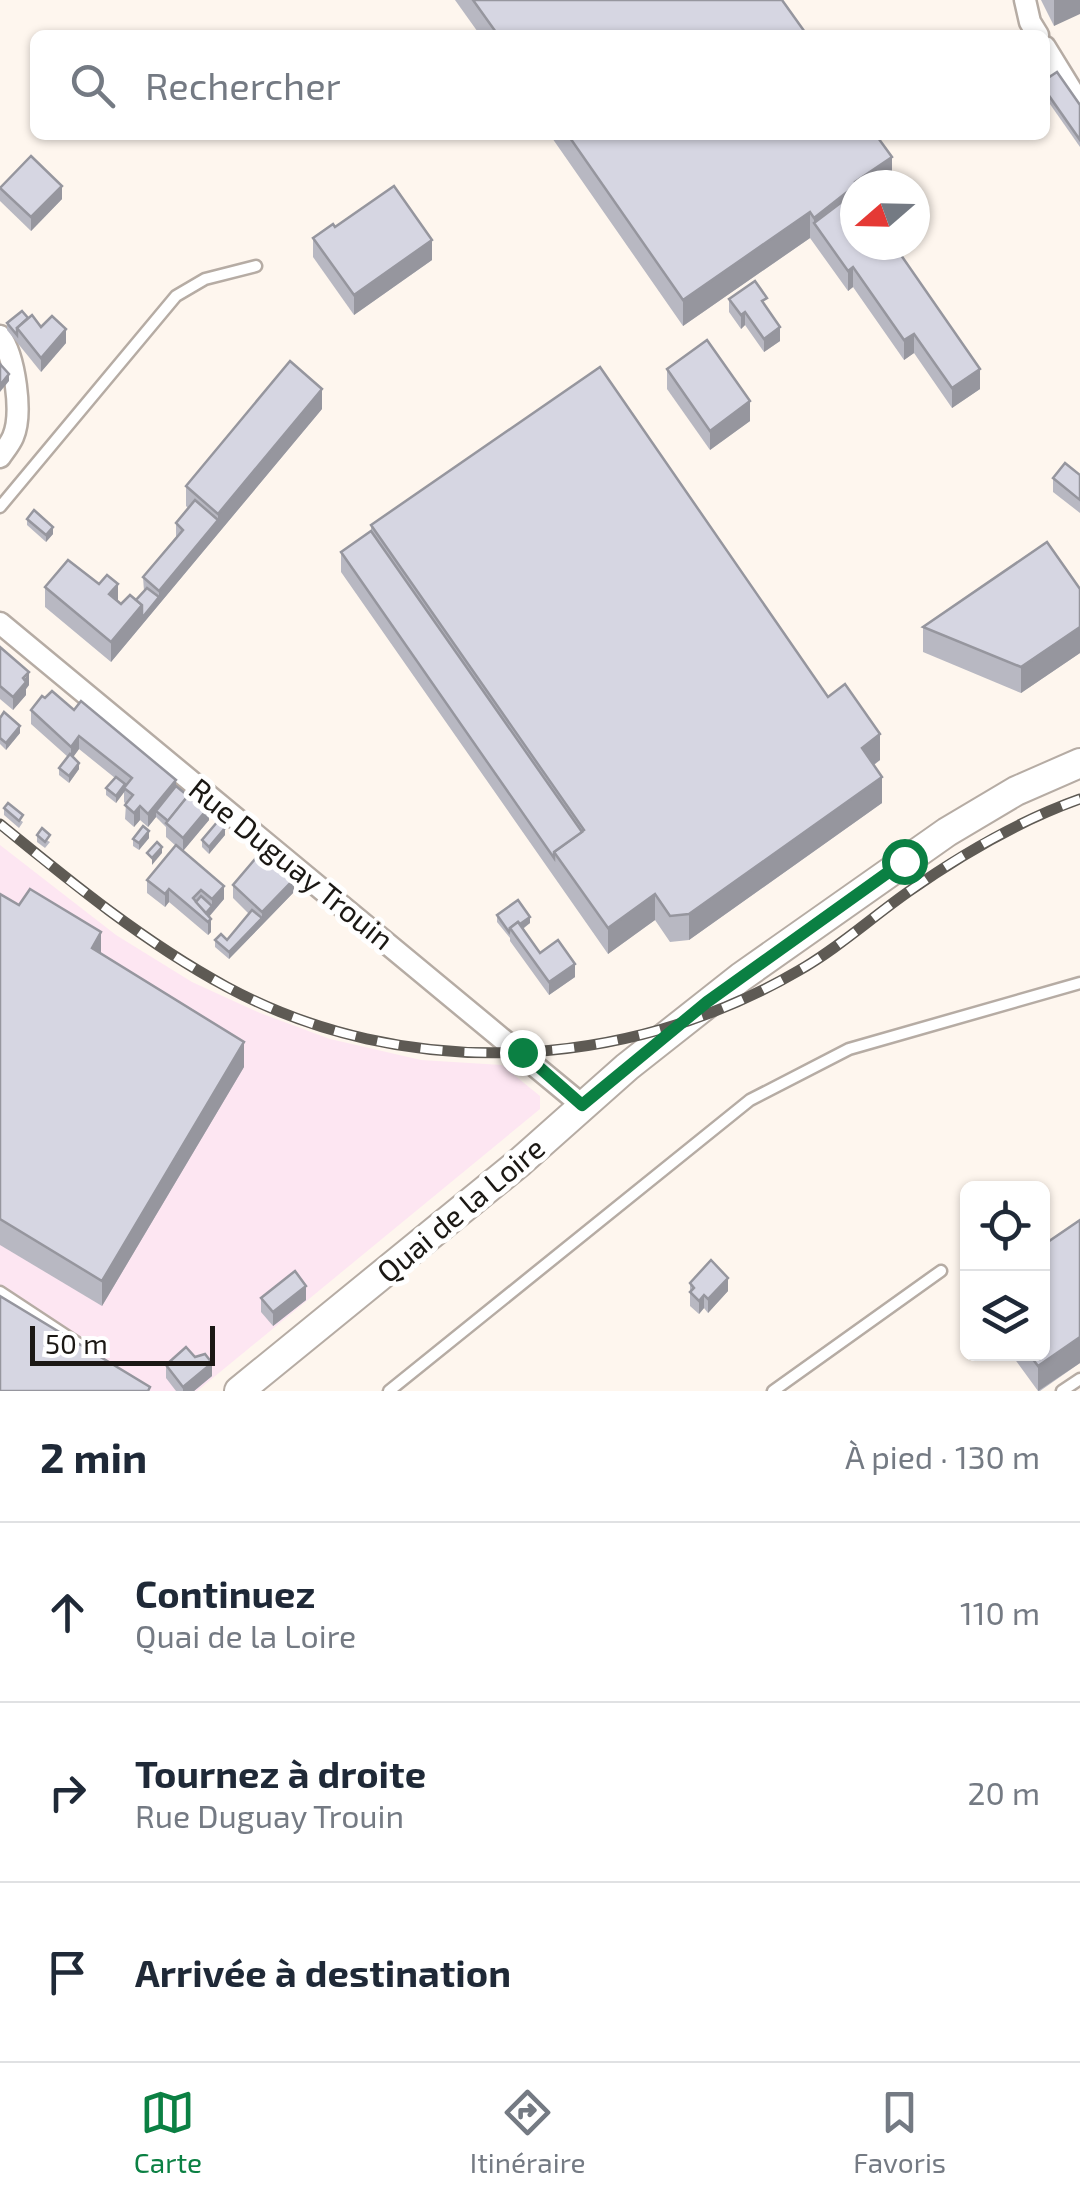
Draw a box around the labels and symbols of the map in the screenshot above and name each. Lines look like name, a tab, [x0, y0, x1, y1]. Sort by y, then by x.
north arrow	[840, 170, 930, 260]
street label: Rue Duguay Trouin	[183, 770, 401, 956]
route start	[882, 839, 928, 885]
route end	[500, 1030, 546, 1076]
street label: Quai de la Loire	[369, 1129, 551, 1289]
scale bar	[30, 1321, 215, 1366]

